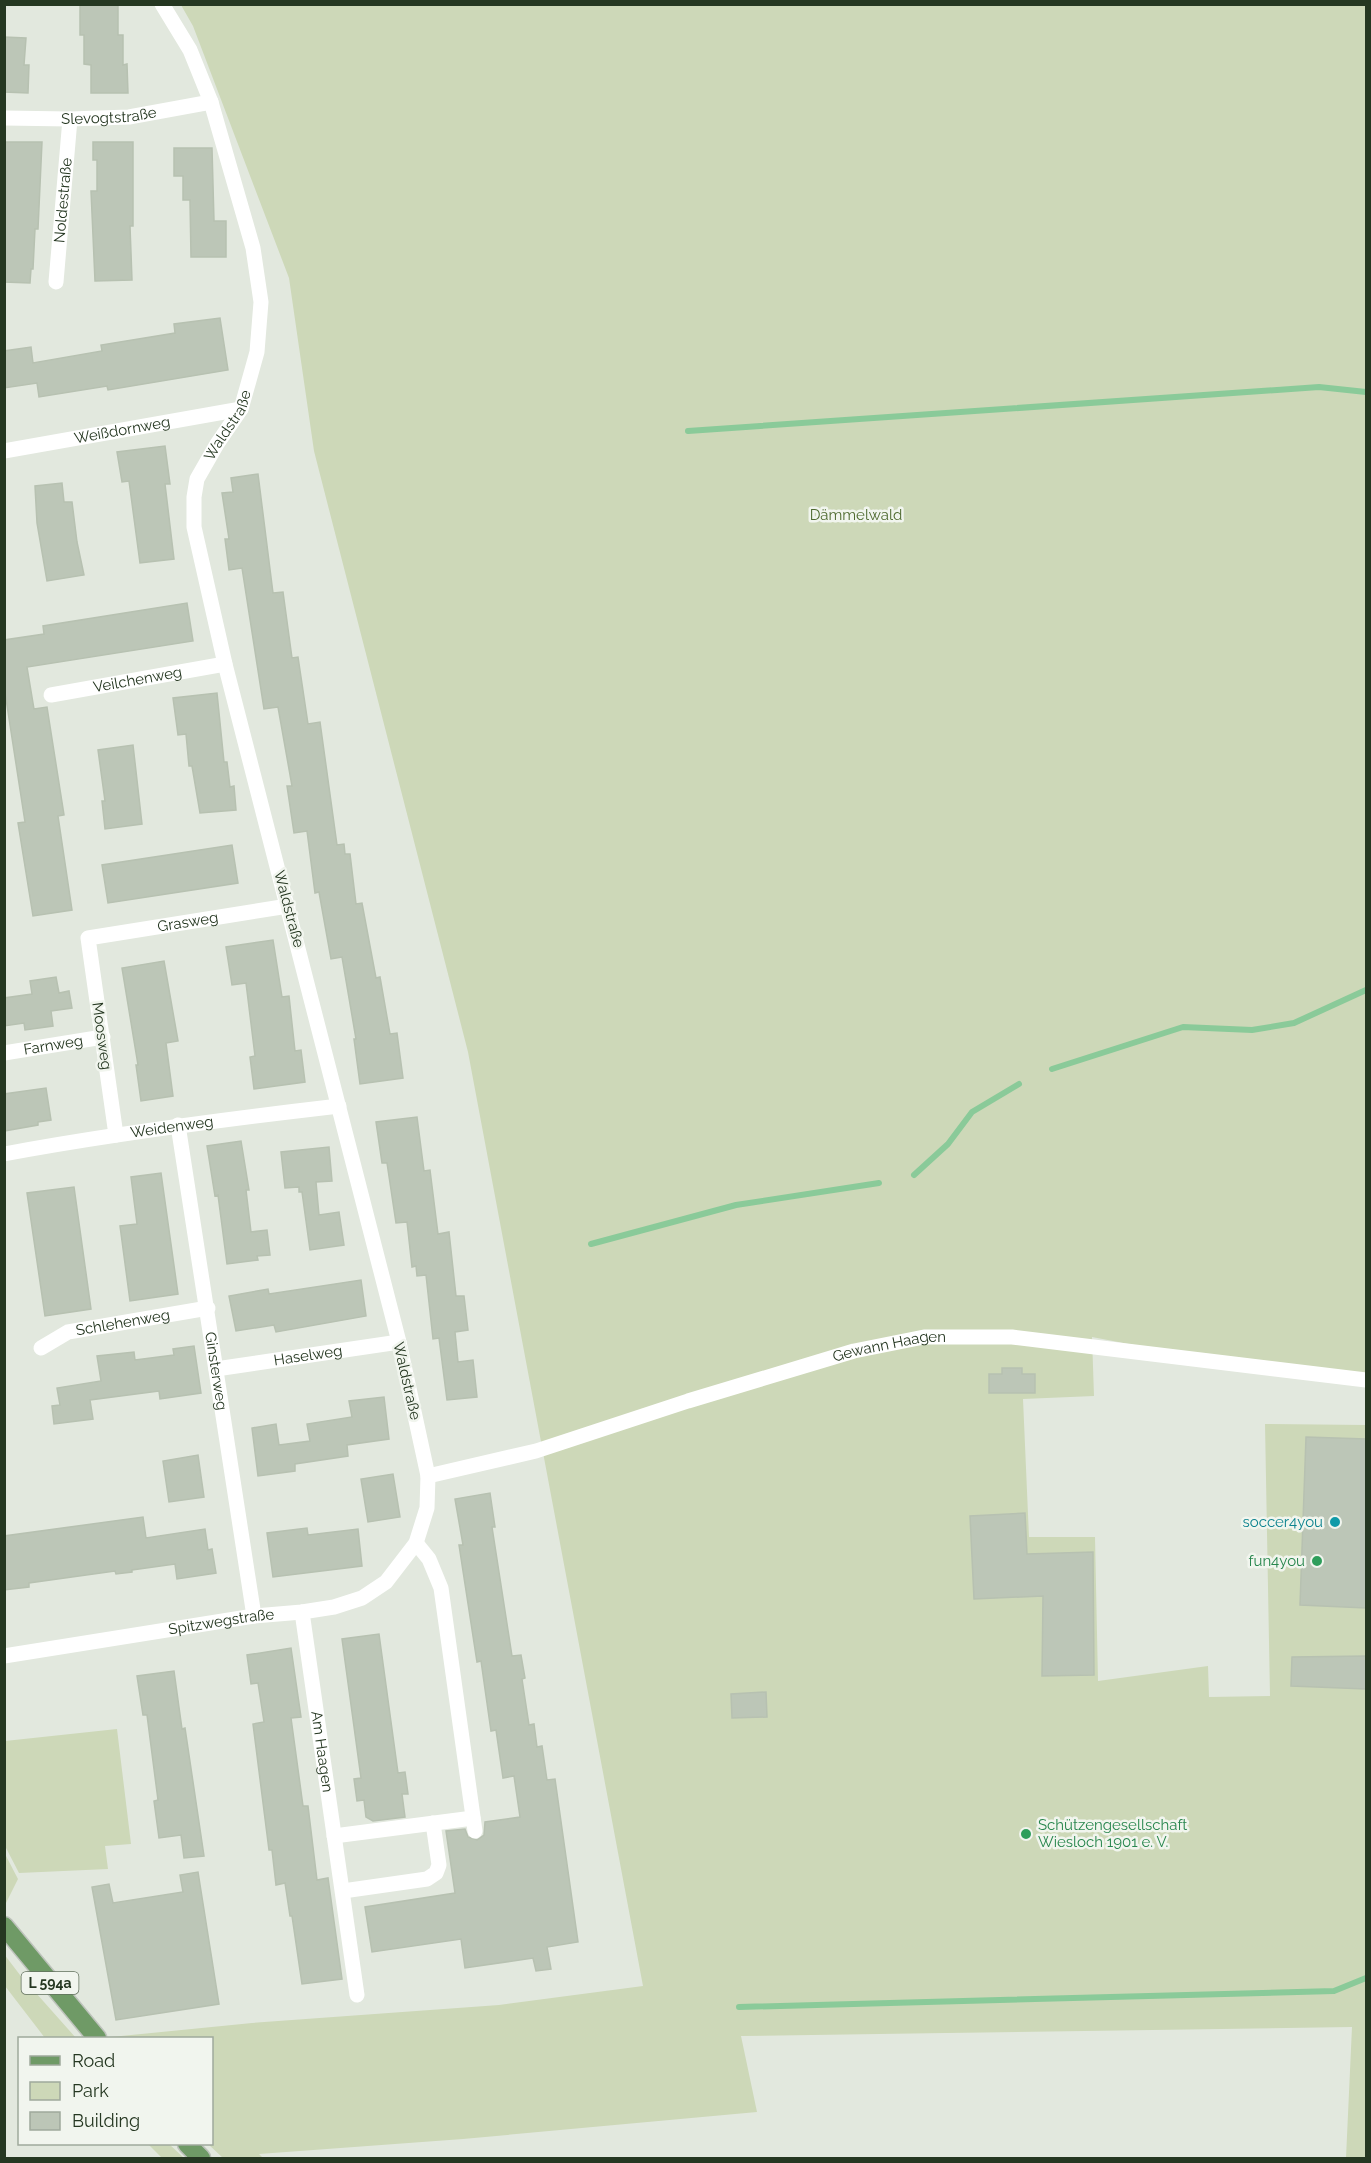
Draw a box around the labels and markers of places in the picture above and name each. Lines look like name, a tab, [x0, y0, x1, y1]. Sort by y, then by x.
place label: soccer4you	[1243, 1513, 1323, 1531]
marker: soccer4you	[1328, 1515, 1342, 1529]
place label: fun4you	[1249, 1552, 1305, 1570]
marker: fun4you	[1310, 1554, 1324, 1568]
place label: Schützengesellschaft Wiesloch 1901 e. V.	[1038, 1816, 1187, 1851]
marker: Schützengesellschaft Wiesloch 1901 e. V.	[1019, 1827, 1033, 1841]

